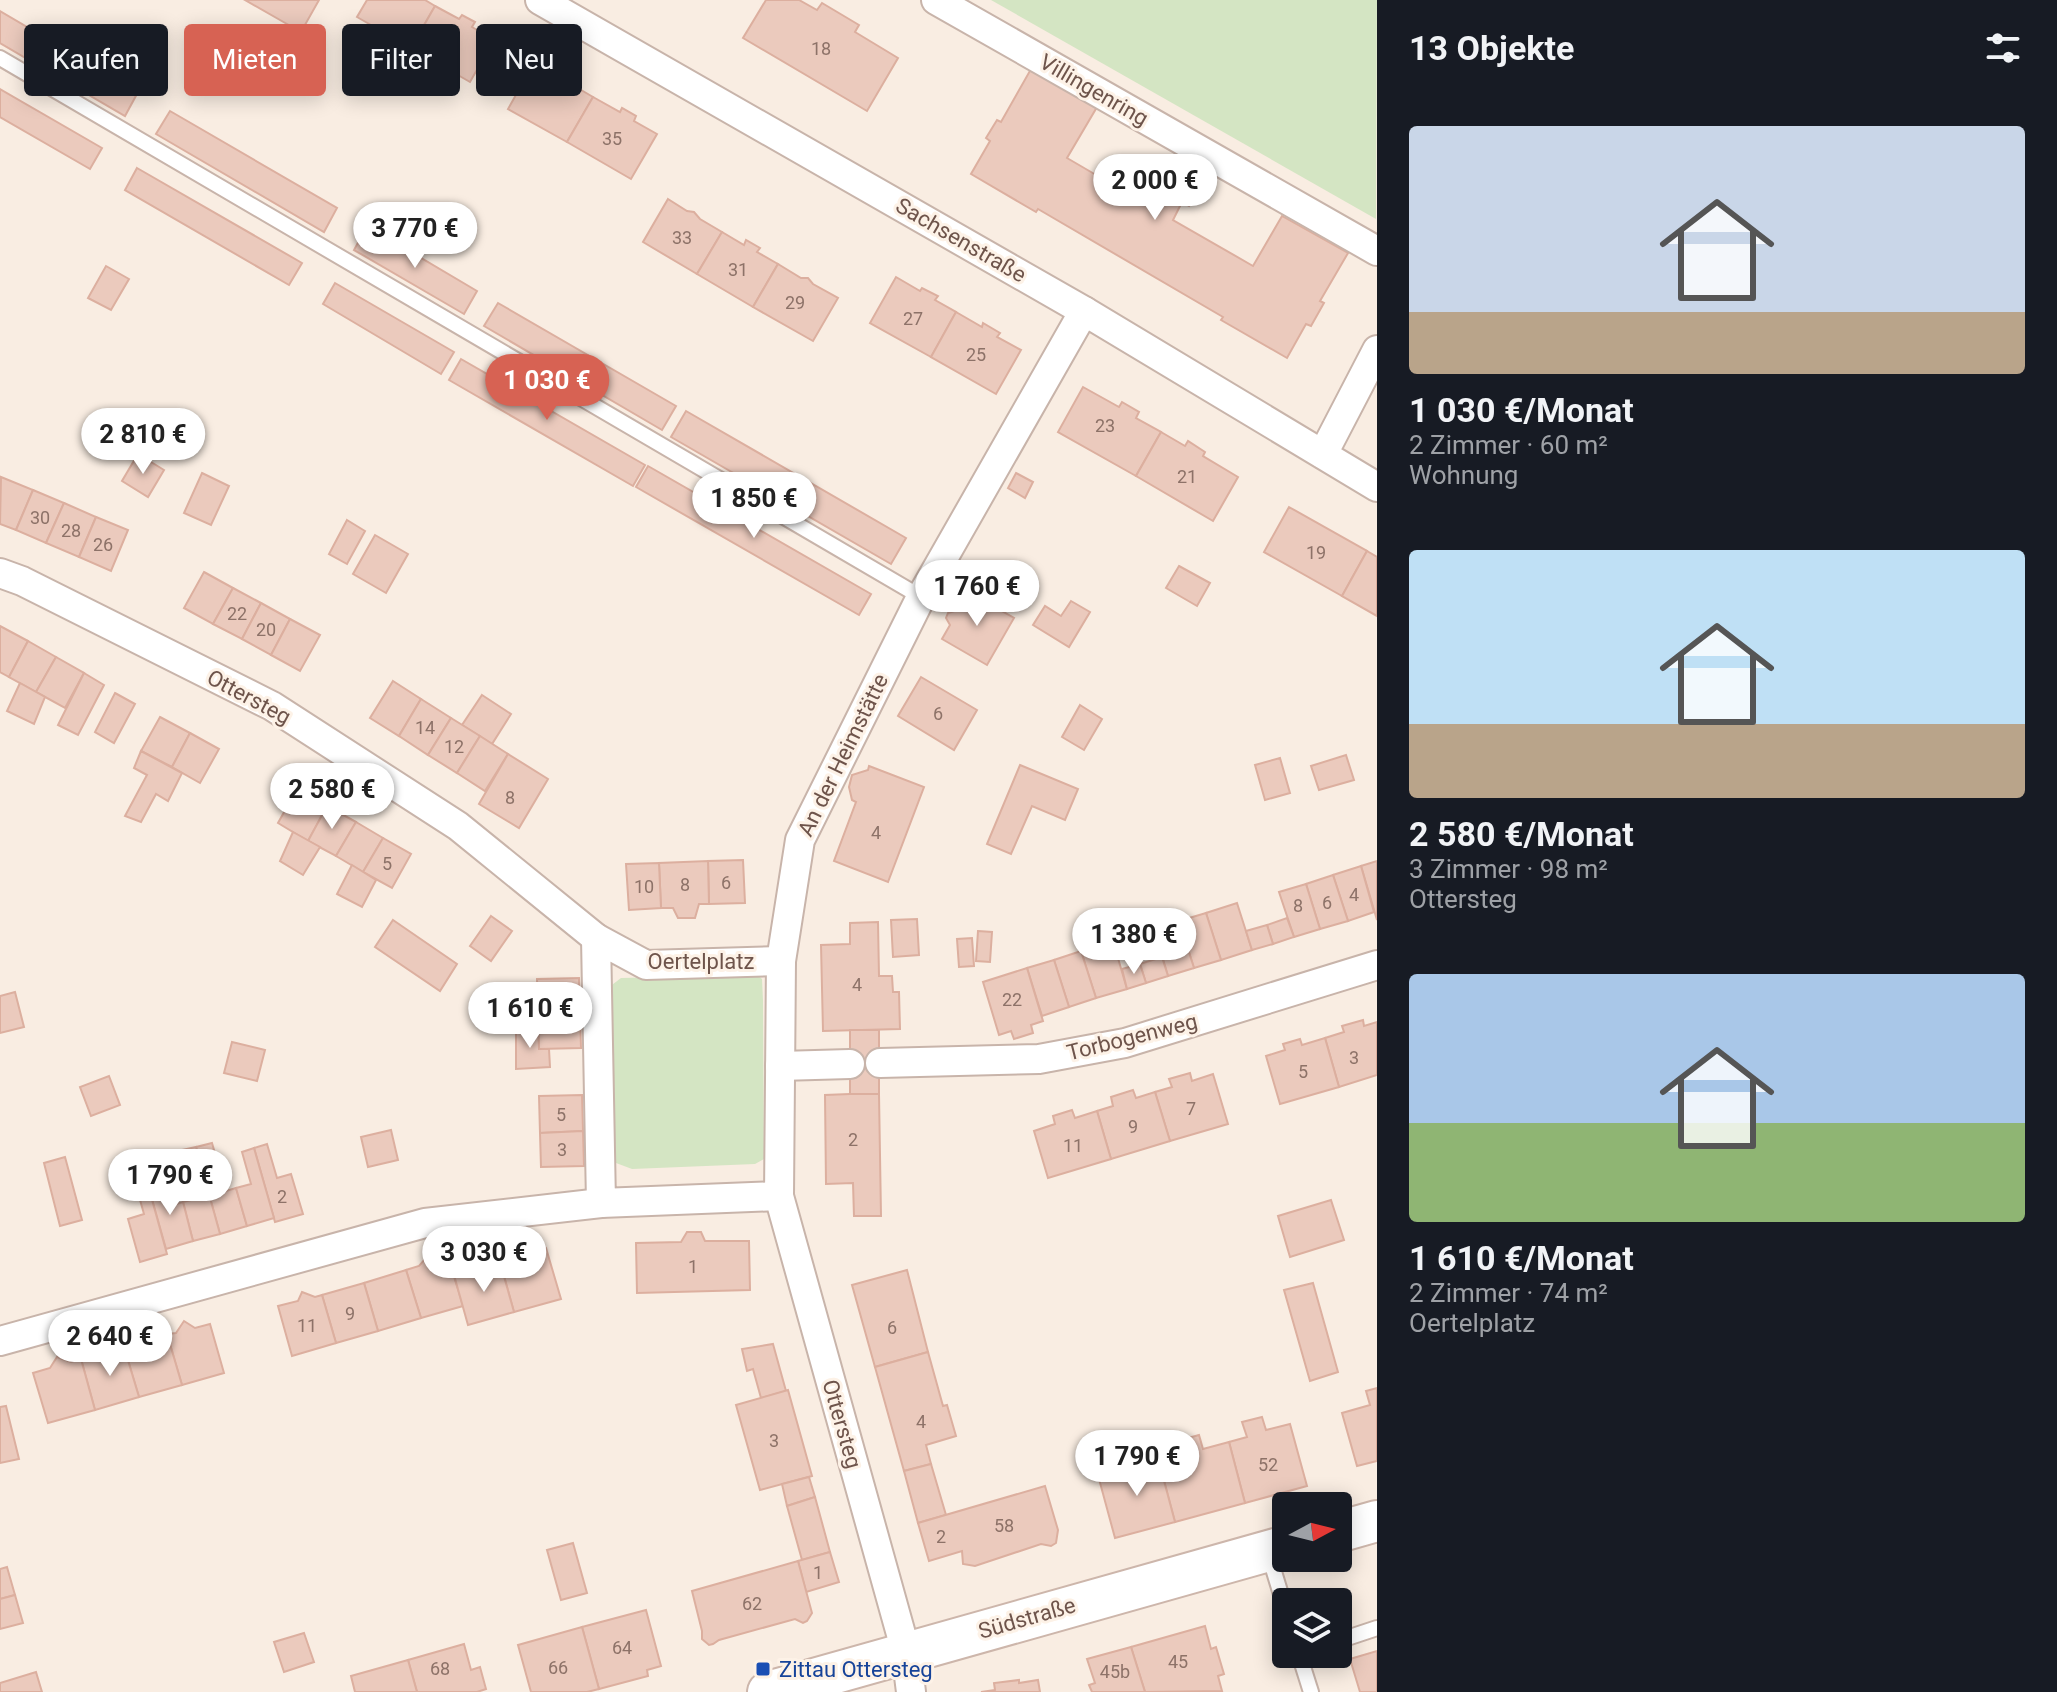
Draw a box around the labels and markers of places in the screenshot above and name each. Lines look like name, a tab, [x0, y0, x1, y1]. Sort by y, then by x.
pin: 2 000 €	[1081, 154, 1229, 222]
pin: 3 770 €	[341, 202, 489, 270]
pin: 1 030 €	[473, 354, 621, 422]
pin: 2 810 €	[69, 408, 217, 476]
pin: 1 850 €	[680, 472, 828, 540]
pin: 1 760 €	[903, 560, 1051, 628]
pin: 2 580 €	[258, 763, 406, 831]
pin: 1 380 €	[1060, 908, 1208, 976]
pin: 1 610 €	[456, 982, 604, 1050]
pin: 1 790 €	[96, 1149, 244, 1217]
pin: 3 030 €	[410, 1226, 558, 1294]
pin: 2 640 €	[36, 1310, 184, 1378]
pin: 1 790 €	[1063, 1430, 1211, 1498]
place label: Zittau Ottersteg	[779, 1657, 933, 1682]
marker: Zittau Ottersteg	[754, 1660, 772, 1678]

